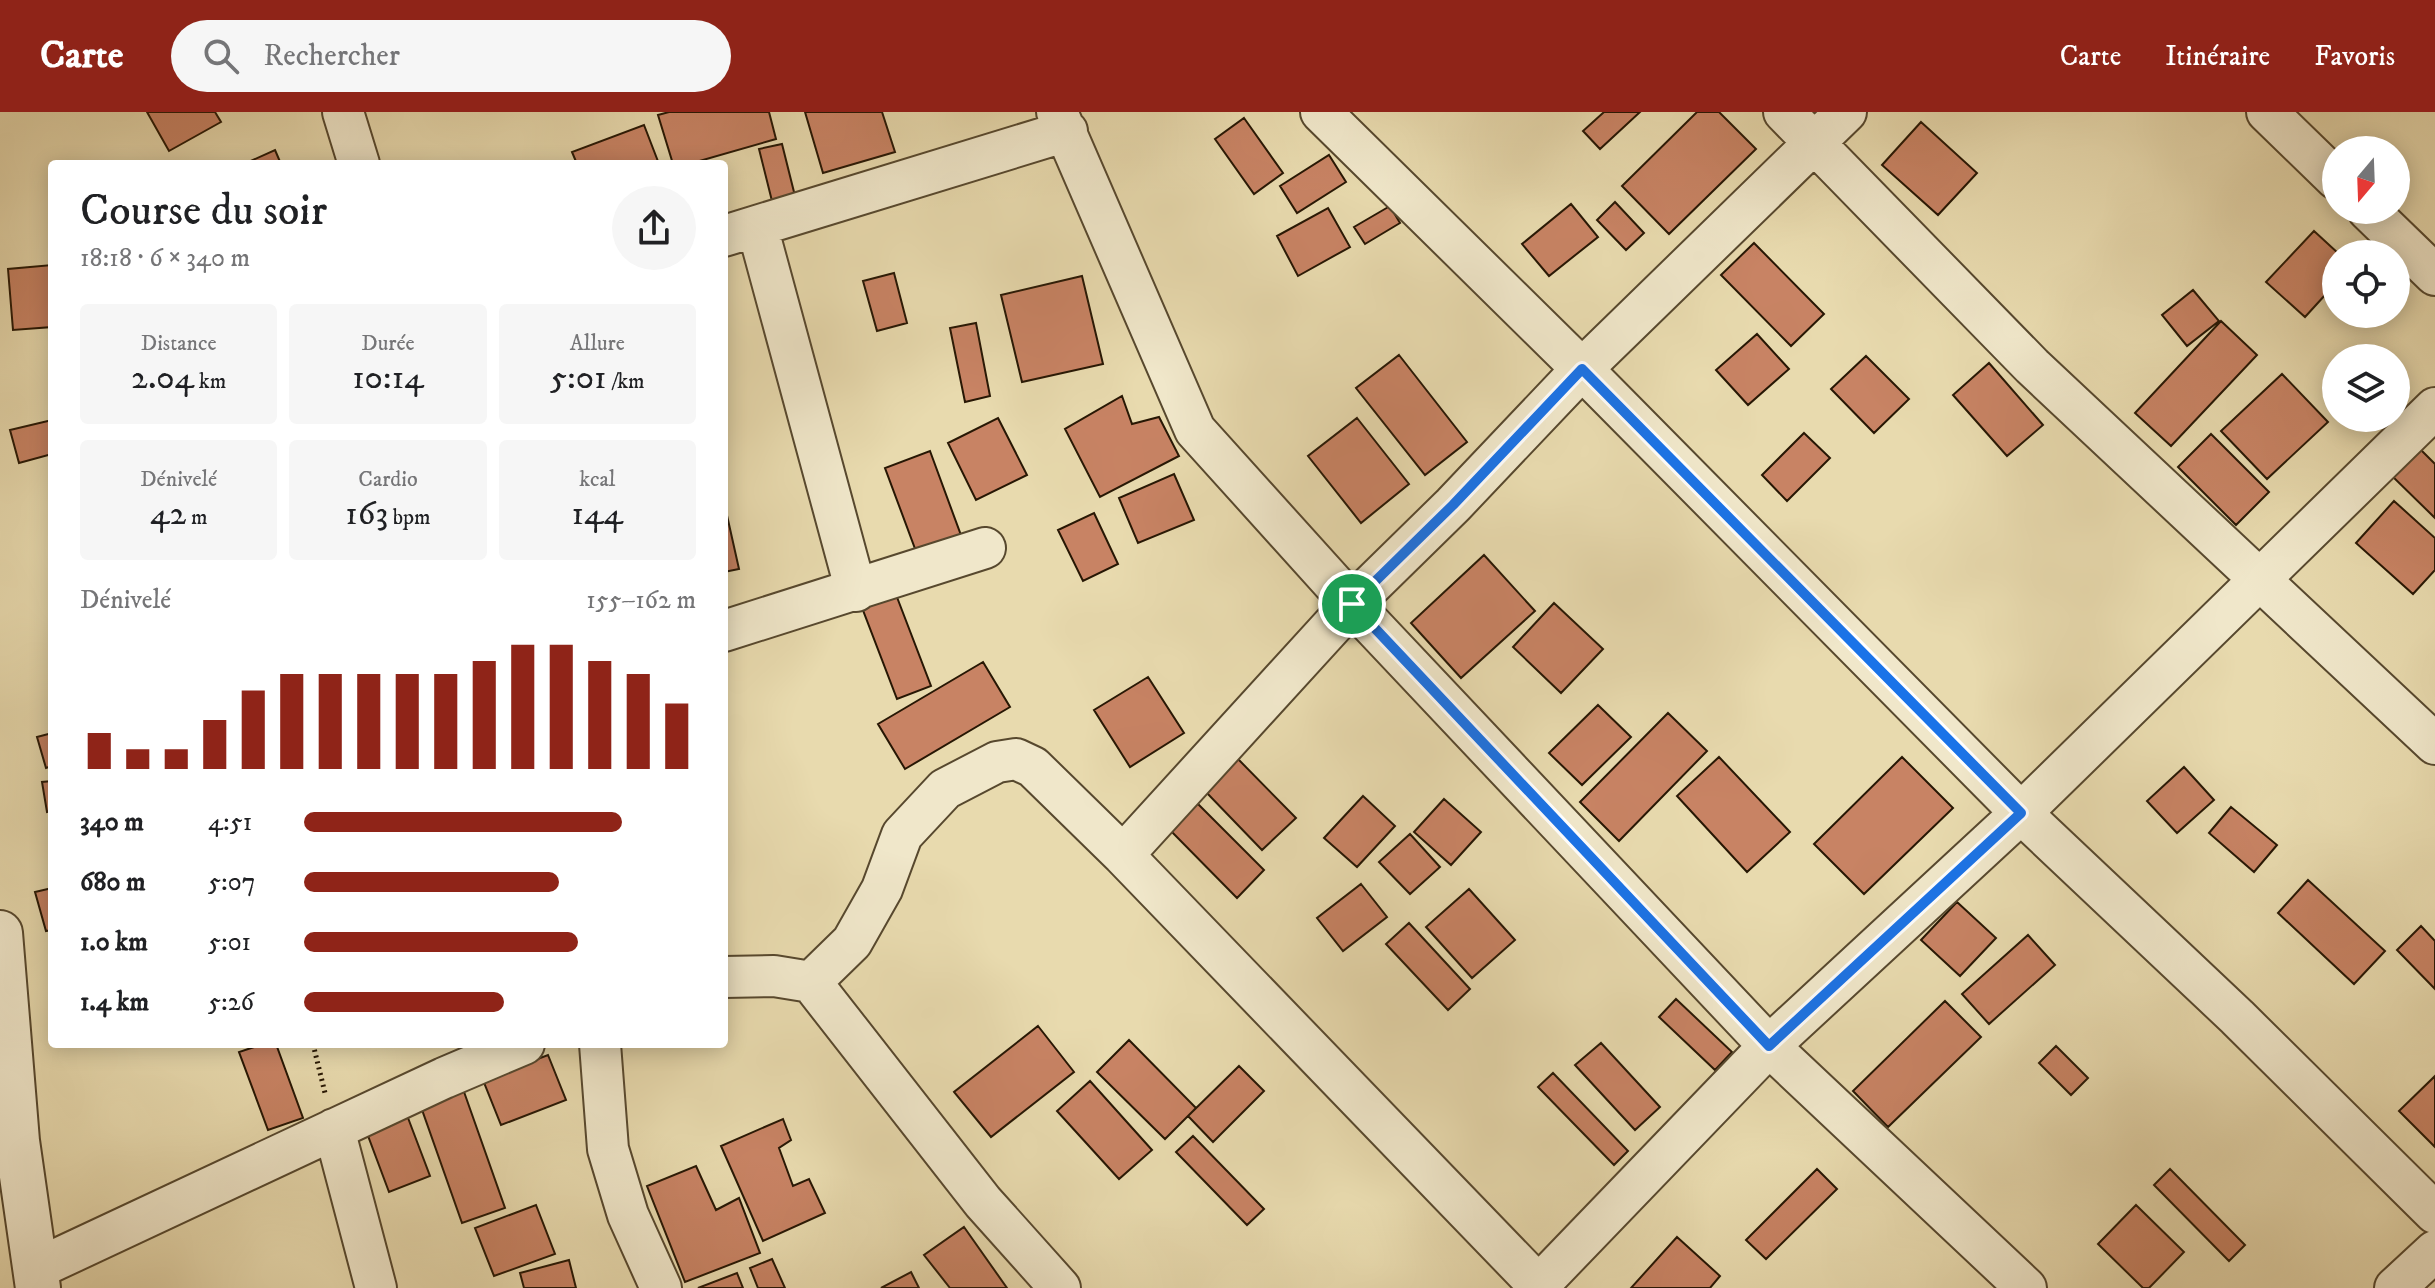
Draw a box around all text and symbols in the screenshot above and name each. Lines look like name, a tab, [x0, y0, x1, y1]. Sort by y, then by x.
search box	[171, 20, 731, 92]
text: Carte	[40, 32, 123, 80]
icon: search	[199, 34, 243, 78]
text: Rechercher	[263, 38, 400, 75]
text: Carte	[2060, 39, 2121, 74]
text: Itinéraire	[2165, 39, 2270, 74]
text: Favoris	[2314, 39, 2395, 74]
north arrow	[2322, 136, 2410, 224]
map controls	[2322, 136, 2410, 432]
text: Course du soir	[80, 184, 327, 239]
button: share	[612, 186, 696, 270]
button: locate	[2322, 240, 2410, 328]
text: 18:18 · 6 × 340 m	[80, 242, 250, 275]
text: Distance	[141, 330, 217, 357]
text: Durée	[361, 330, 415, 357]
text: Allure	[570, 330, 625, 357]
button: layers	[2322, 344, 2410, 432]
text: 2.04	[131, 357, 194, 399]
text: 10:14	[352, 357, 424, 399]
text: 5:01	[550, 357, 606, 399]
text: km	[194, 368, 226, 395]
text: /km	[606, 368, 645, 395]
text: Dénivelé	[140, 466, 217, 493]
text: Cardio	[358, 466, 418, 493]
text: kcal	[579, 466, 615, 493]
text: 42	[150, 493, 186, 535]
text: 163	[345, 493, 388, 535]
text: 144	[572, 493, 623, 535]
text: m	[186, 504, 207, 531]
text: bpm	[388, 504, 431, 531]
pin	[1318, 570, 1386, 638]
icon: arrive	[1330, 582, 1374, 626]
text: Dénivelé	[80, 584, 171, 617]
text: 155–162 m	[586, 584, 696, 617]
text: 340 m	[80, 806, 144, 839]
text: 4:51	[208, 806, 252, 839]
text: 680 m	[80, 866, 146, 899]
text: 5:07	[208, 866, 255, 899]
text: 1.0 km	[80, 926, 148, 959]
text: 5:01	[208, 926, 251, 959]
text: 1.4 km	[80, 986, 149, 1019]
text: 5:26	[208, 986, 254, 1019]

